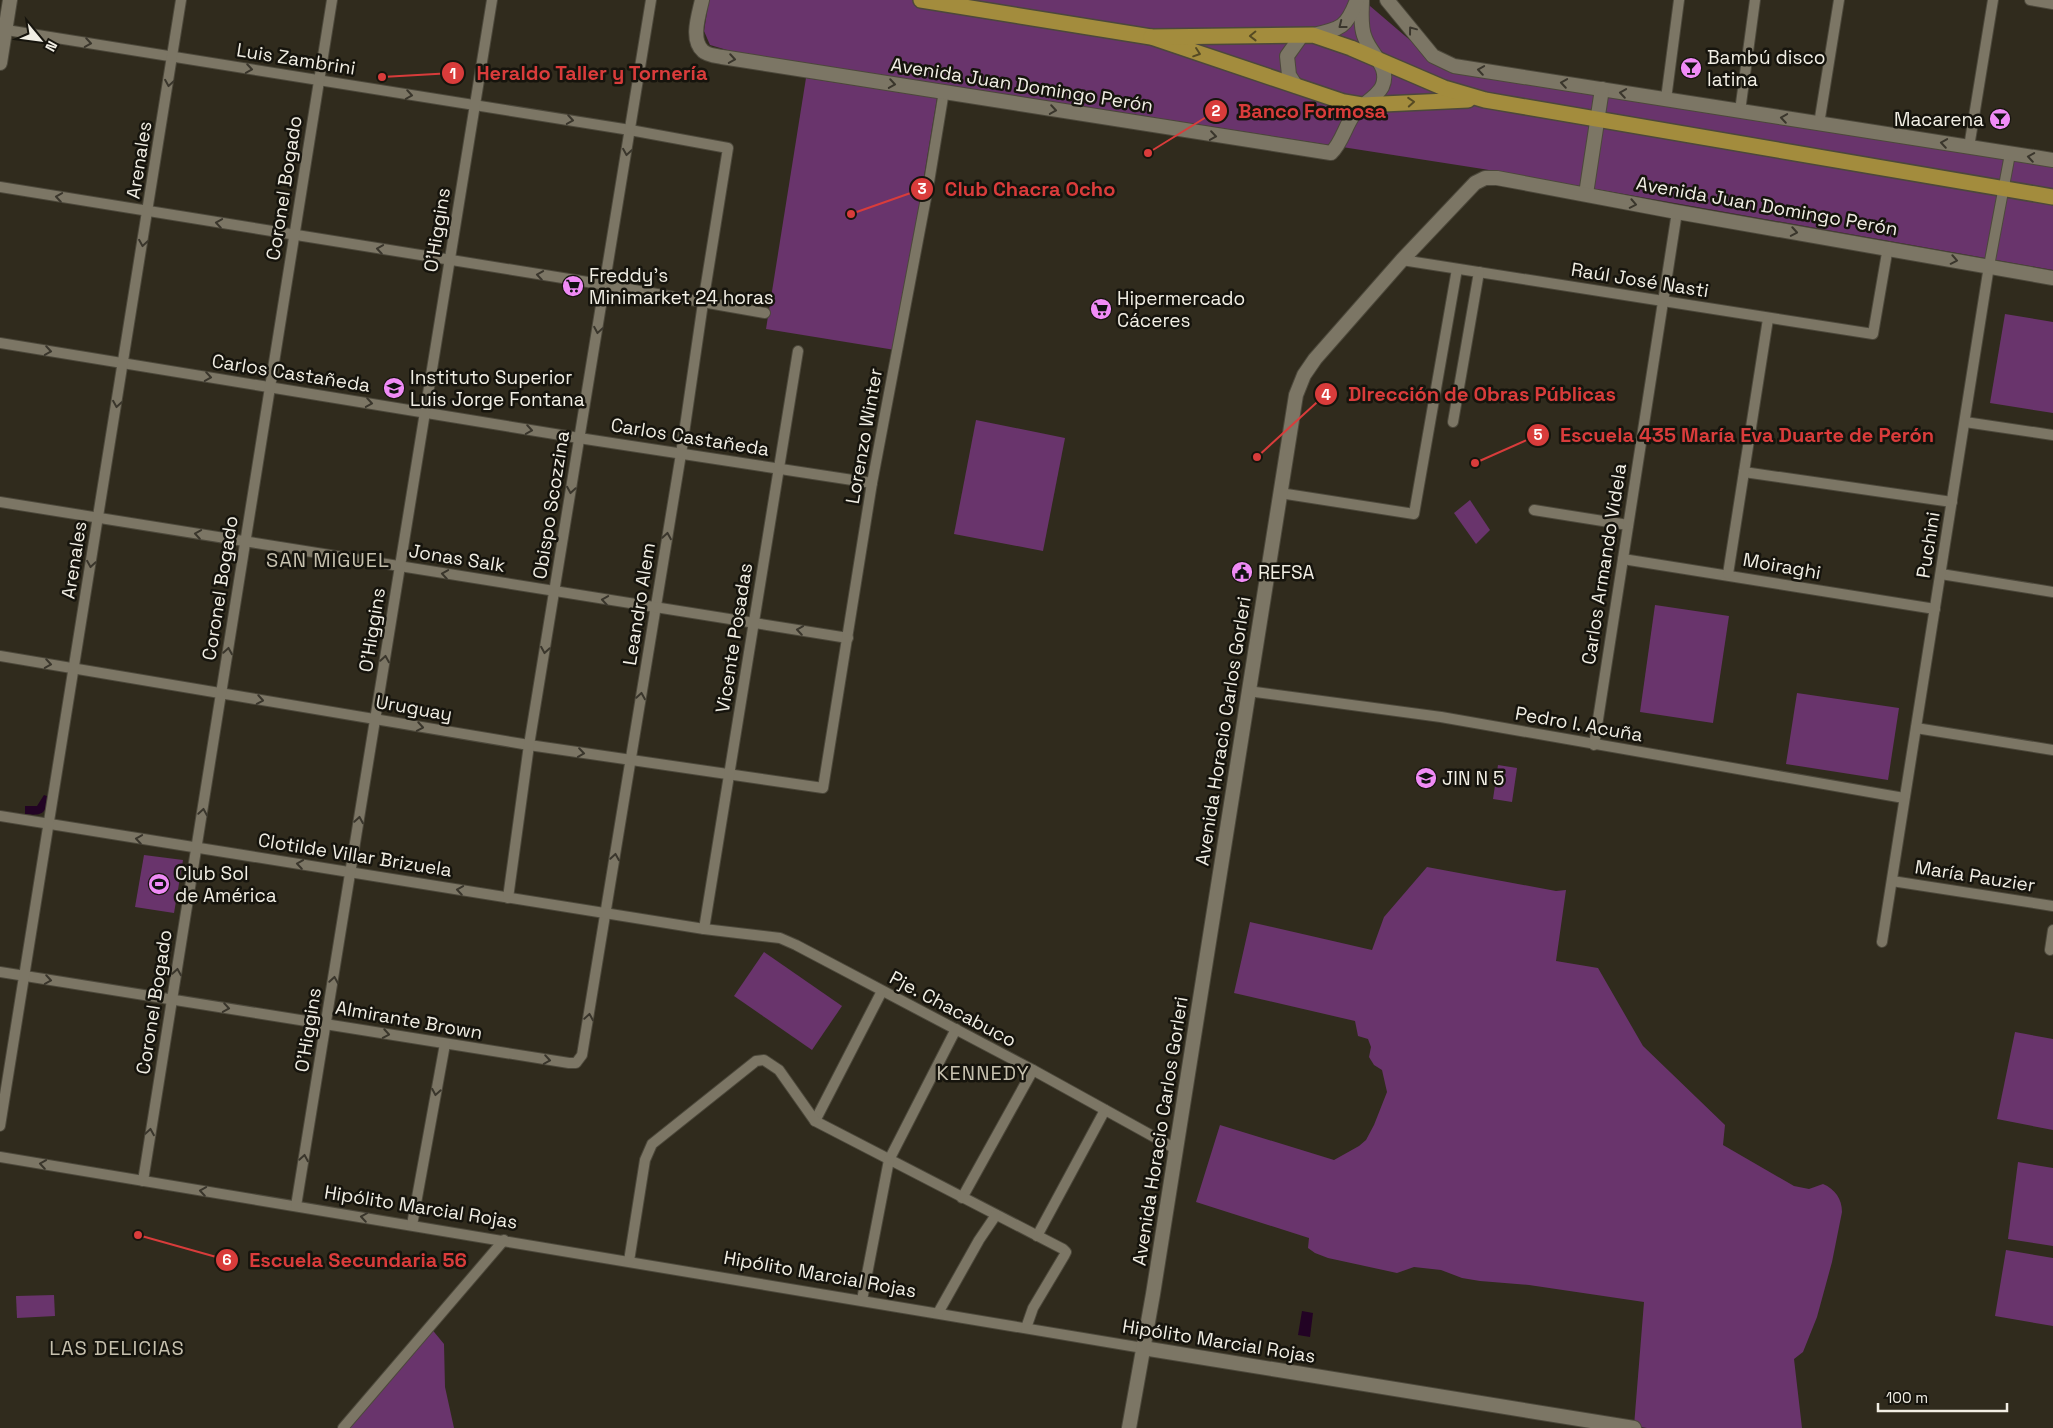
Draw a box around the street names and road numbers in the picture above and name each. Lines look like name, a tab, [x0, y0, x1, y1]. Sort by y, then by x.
street label: Luis Zambrini	[235, 37, 357, 81]
street label: Avenida Juan Domingo Perón	[889, 52, 1155, 118]
street label: Coronel Bogado	[260, 114, 308, 262]
street label: Arenales	[121, 119, 157, 201]
street label: Avenida Juan Domingo Perón	[1634, 171, 1900, 241]
street label: O'Higgins	[418, 186, 456, 274]
street label: Raúl José Nasti	[1569, 257, 1711, 303]
street label: Carlos Castañeda	[210, 348, 372, 398]
street label: Lorenzo Winter	[840, 366, 888, 506]
street label: Carlos Castañeda	[609, 412, 771, 462]
street label: Obispo Scozzina	[527, 429, 575, 581]
street label: Carlos Armando Videla	[1576, 462, 1632, 666]
street label: Puchini	[1910, 510, 1946, 580]
street label: Coronel Bogado	[196, 514, 244, 662]
street label: Arenales	[56, 519, 92, 601]
street label: Jonas Salk	[407, 538, 507, 578]
street label: Leandro Alem	[617, 541, 661, 667]
street label: Moiraghi	[1741, 547, 1823, 585]
street label: Vicente Posadas	[710, 561, 758, 715]
street label: O'Higgins	[353, 586, 391, 674]
street label: Avenida Horacio Carlos Gorleri	[1189, 595, 1257, 867]
street label: Uruguay	[374, 689, 454, 727]
street label: Pedro I. Acuña	[1513, 700, 1645, 748]
street label: Clotilde Villar Brizuela	[256, 827, 454, 883]
street label: María Pauzier	[1913, 854, 2037, 898]
street label: Coronel Bogado	[130, 928, 178, 1076]
street label: Pje. Chacabuco	[885, 965, 1021, 1053]
street label: O'Higgins	[289, 986, 327, 1074]
street label: Almirante Brown	[333, 995, 485, 1045]
street label: Avenida Horacio Carlos Gorleri	[1126, 995, 1194, 1267]
street label: Hipólito Marcial Rojas	[323, 1179, 519, 1235]
street label: Hipólito Marcial Rojas	[722, 1245, 918, 1303]
street label: Hipólito Marcial Rojas	[1121, 1313, 1317, 1369]

